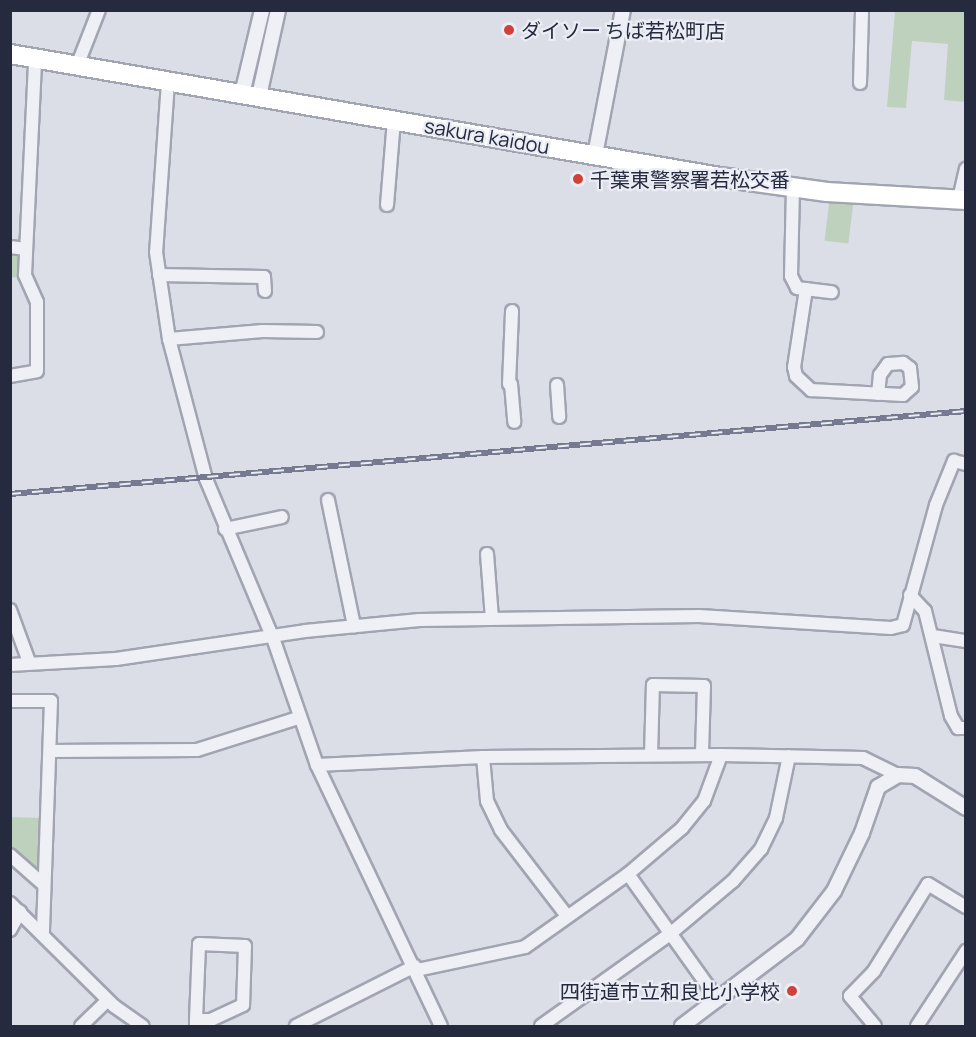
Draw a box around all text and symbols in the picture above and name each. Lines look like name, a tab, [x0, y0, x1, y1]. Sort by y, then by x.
place label: ダイソー ちば若松町店	[521, 18, 725, 42]
marker: ダイソー ちば若松町店	[502, 23, 516, 37]
street label: sakura kaidou	[423, 113, 551, 159]
place label: 千葉東警察署若松交番	[590, 167, 790, 191]
marker: 千葉東警察署若松交番	[571, 172, 585, 186]
place label: 四街道市立和良比小学校	[560, 979, 780, 1003]
marker: 四街道市立和良比小学校	[785, 984, 799, 998]

